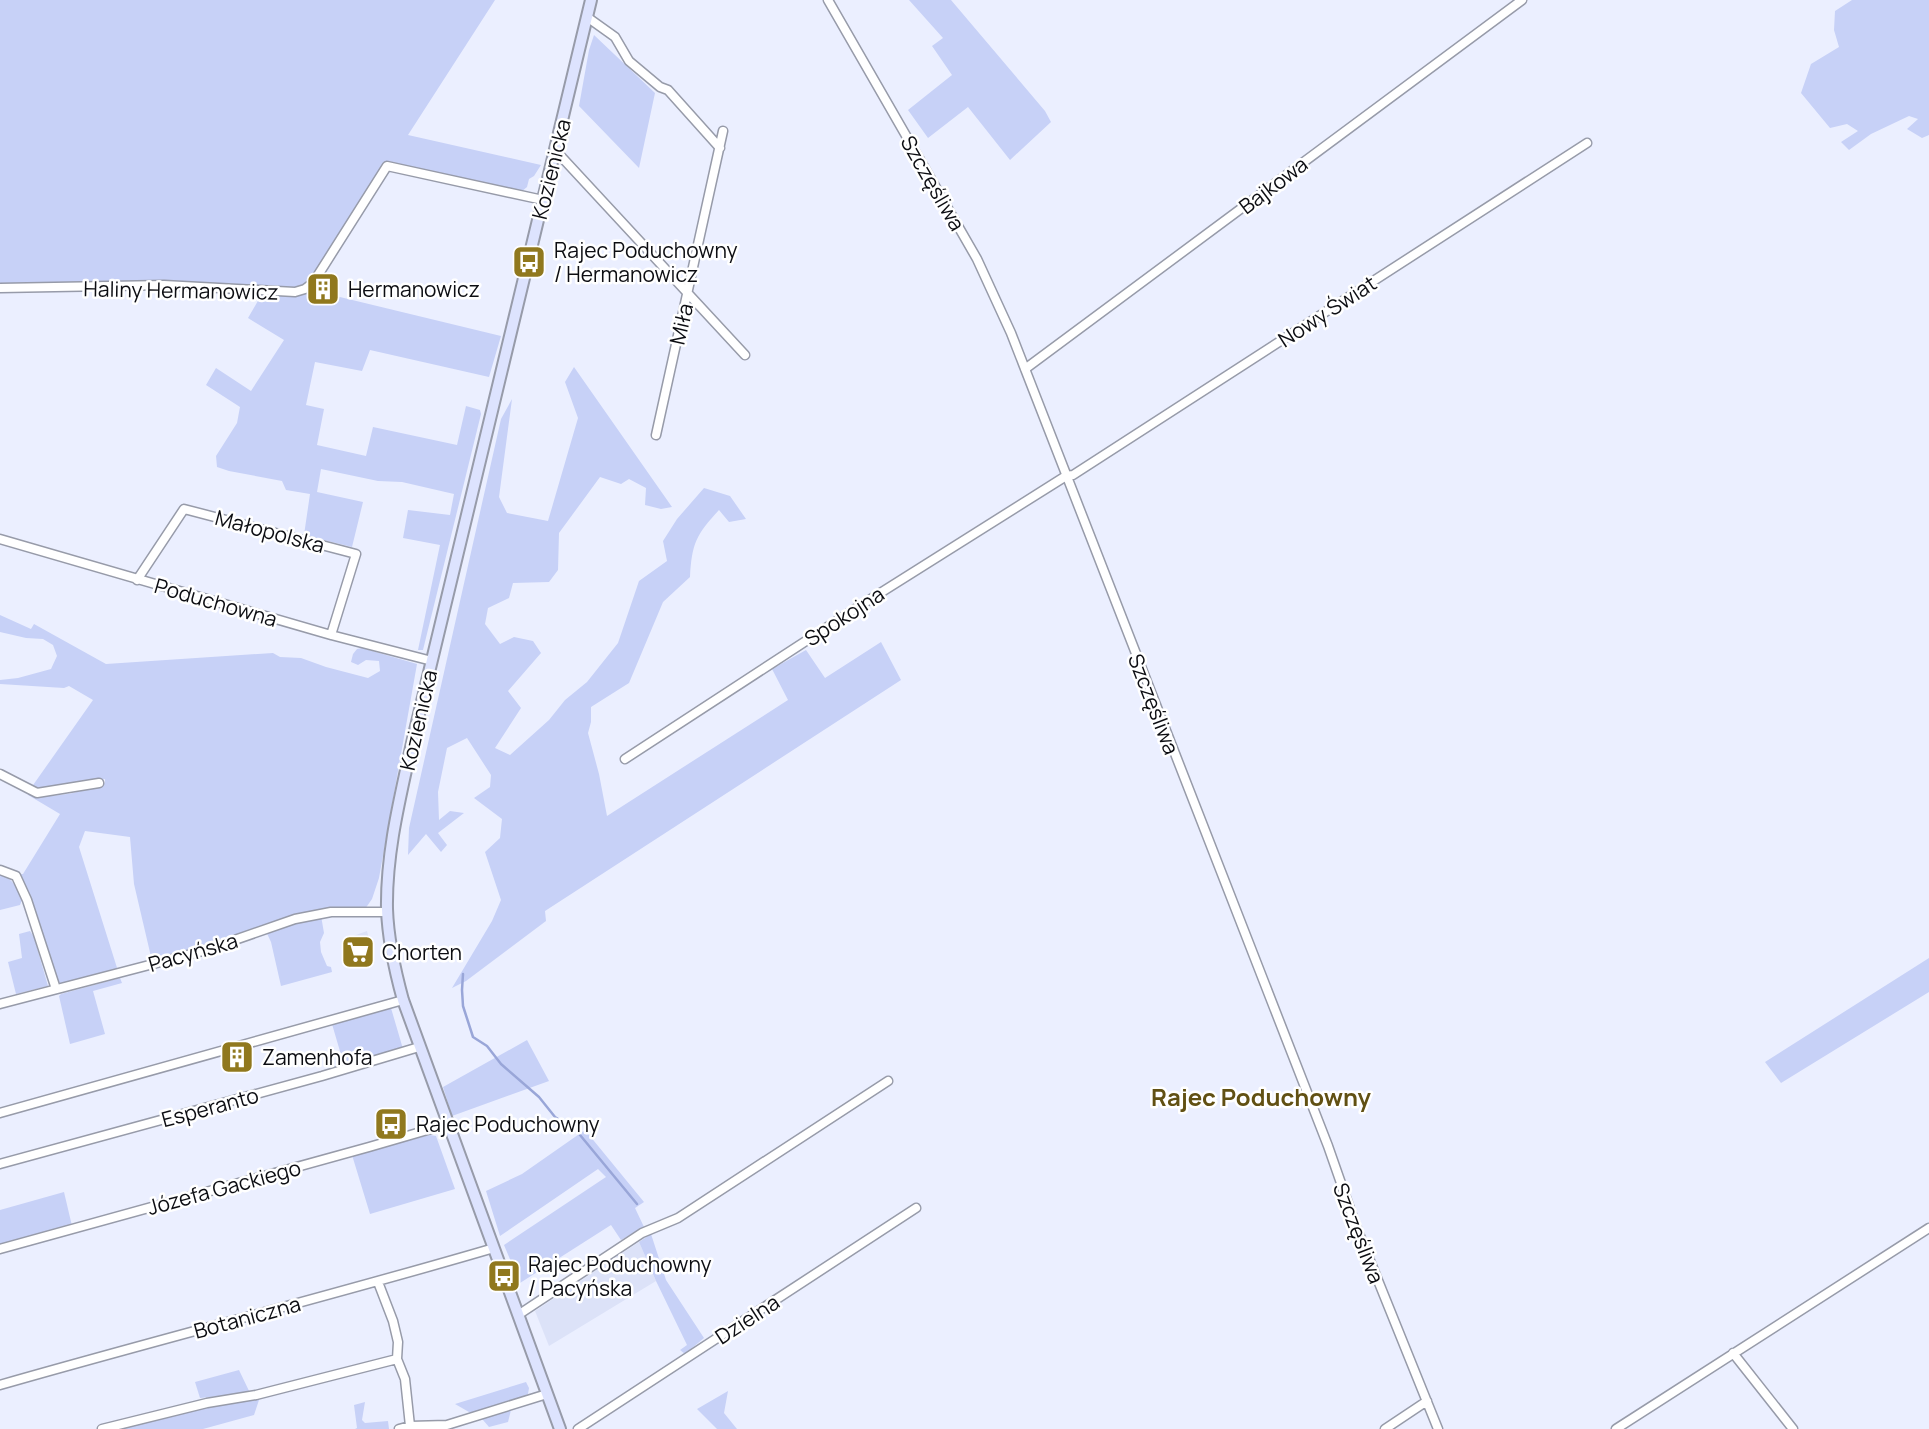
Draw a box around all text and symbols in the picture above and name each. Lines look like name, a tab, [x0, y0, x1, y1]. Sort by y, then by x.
street label: Kozienicka	[525, 116, 577, 222]
street label: Szczęśliwa	[894, 130, 972, 236]
street label: Bajkowa	[1233, 150, 1313, 220]
place label: Rajec Poduchowny / Hermanowicz	[554, 236, 738, 288]
bus stop icon: Rajec Poduchowny / Hermanowicz	[510, 243, 548, 281]
street label: Nowy Świat	[1273, 269, 1381, 353]
building icon: Hermanowicz	[304, 270, 342, 308]
street label: Haliny Hermanowicz	[83, 274, 279, 306]
place label: Hermanowicz	[348, 275, 480, 303]
street label: Miła	[663, 301, 699, 347]
street label: Małopolska	[212, 503, 328, 559]
street label: Poduchowna	[151, 571, 281, 633]
street label: Spokojna	[799, 580, 889, 652]
street label: Szczęśliwa	[1122, 650, 1186, 758]
street label: Kozienicka	[393, 667, 443, 773]
street label: Pacyńska	[145, 926, 241, 978]
supermarket icon: Chorten	[339, 933, 377, 971]
place label: Chorten	[382, 938, 462, 966]
building icon: Zamenhofa	[218, 1038, 256, 1076]
place label: Zamenhofa	[262, 1043, 372, 1071]
district label: Rajec Poduchowny	[1151, 1080, 1371, 1113]
street label: Esperanto	[158, 1081, 262, 1133]
bus stop icon: Rajec Poduchowny	[372, 1105, 410, 1143]
place label: Rajec Poduchowny	[416, 1110, 600, 1138]
street label: Józefa Gackiego	[144, 1153, 304, 1221]
street label: Szczęśliwa	[1327, 1179, 1391, 1287]
place label: Rajec Poduchowny / Pacyńska	[528, 1250, 712, 1302]
bus stop icon: Rajec Poduchowny / Pacyńska	[485, 1257, 523, 1295]
street label: Dzielna	[709, 1288, 785, 1350]
street label: Botaniczna	[190, 1289, 304, 1345]

